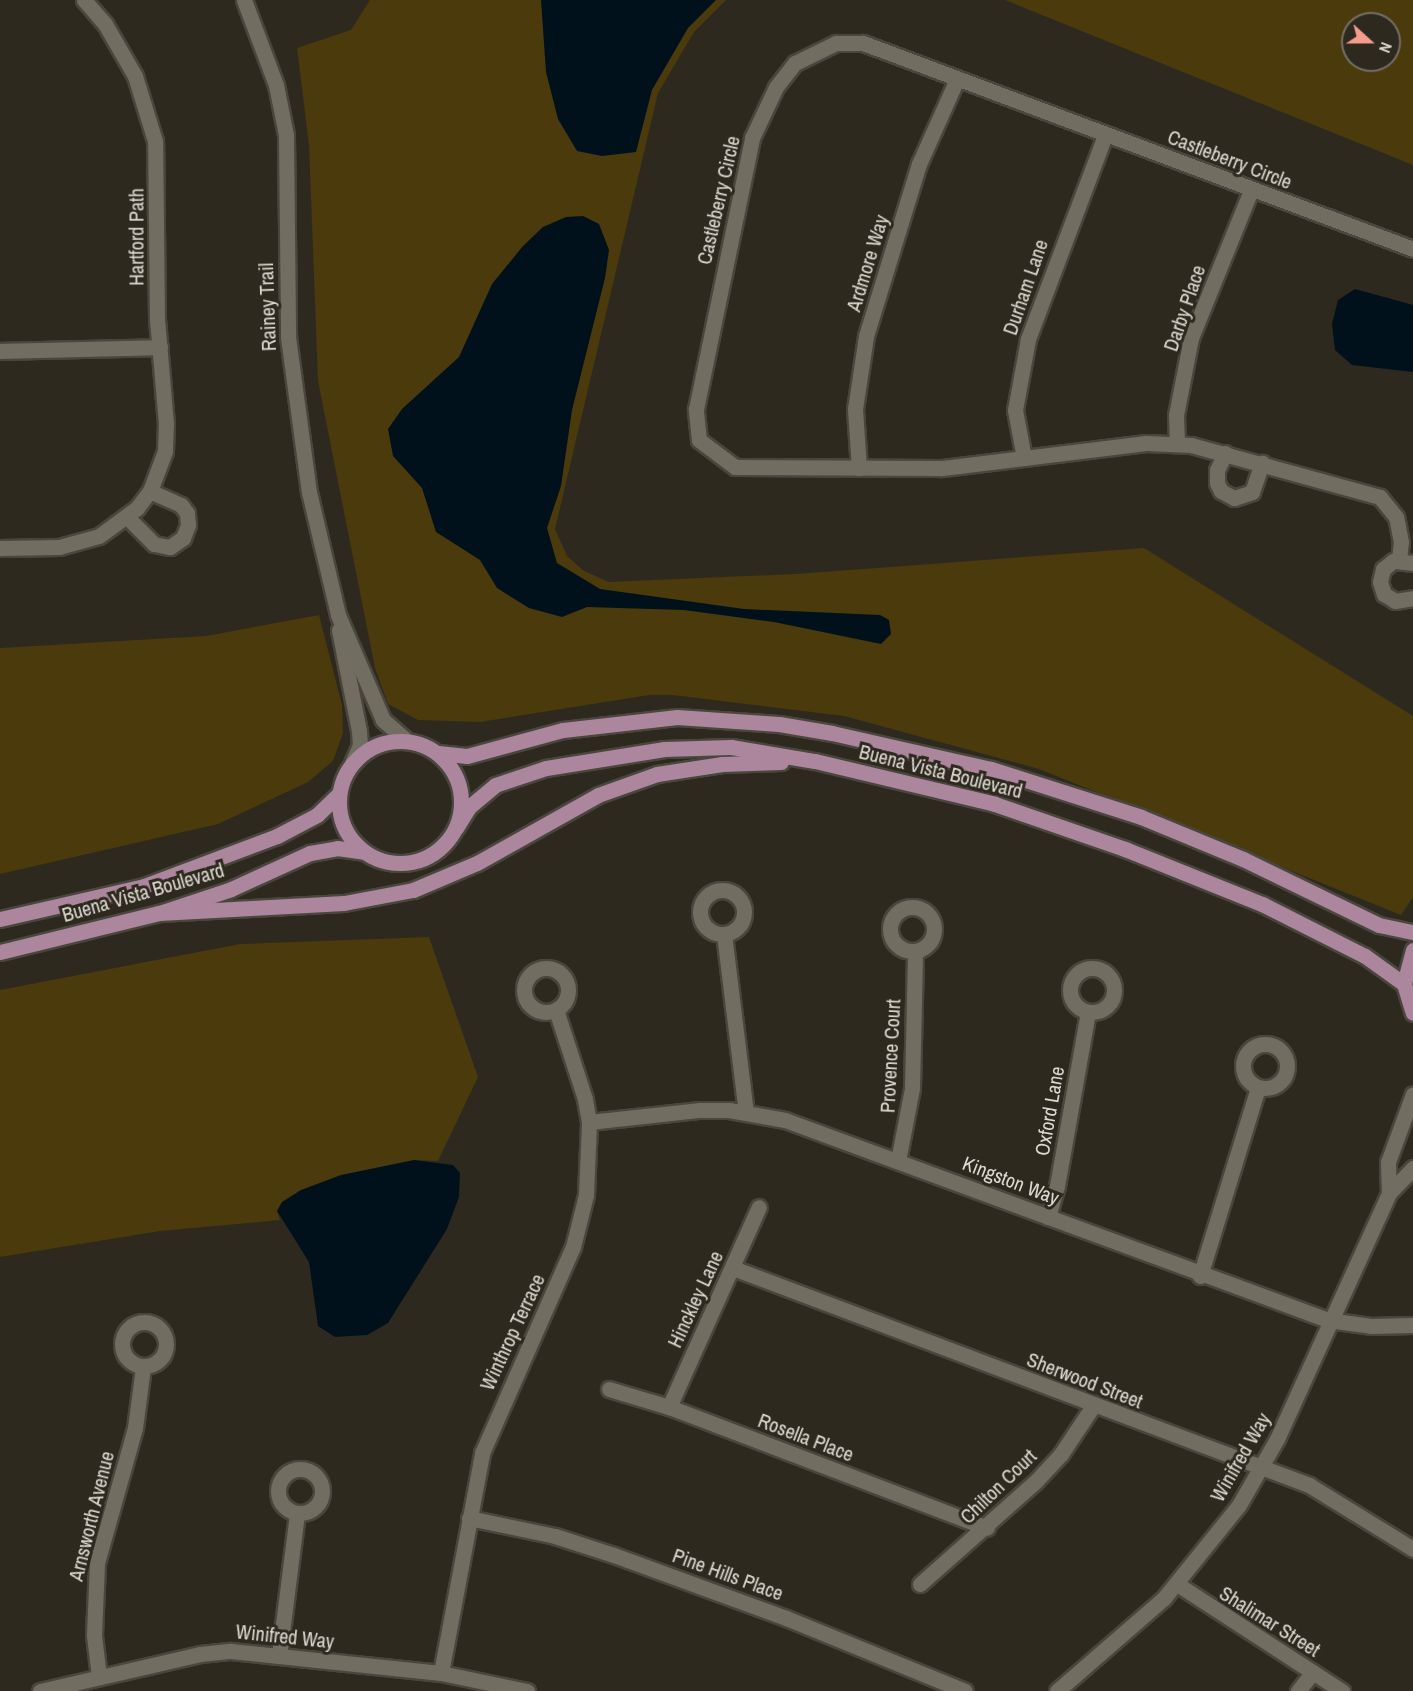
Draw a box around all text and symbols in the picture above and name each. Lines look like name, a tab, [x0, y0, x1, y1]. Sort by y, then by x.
north arrow	[1341, 12, 1401, 72]
text: N	[1374, 39, 1398, 56]
street label: Castleberry Circle	[1164, 124, 1296, 194]
street label: Castleberry Circle	[692, 133, 744, 267]
street label: Hartford Path	[124, 188, 148, 286]
street label: Ardmore Way	[841, 212, 893, 314]
street label: Durham Lane	[997, 236, 1053, 338]
street label: Rainey Trail	[253, 262, 281, 352]
street label: Darby Place	[1158, 262, 1210, 354]
street label: Buena Vista Boulevard	[857, 739, 1025, 803]
street label: Buena Vista Boulevard	[59, 857, 227, 927]
street label: Provence Court	[875, 998, 905, 1114]
street label: Oxford Lane	[1029, 1064, 1069, 1158]
street label: Kingston Way	[959, 1151, 1063, 1209]
street label: Hinckley Lane	[662, 1247, 728, 1351]
street label: Winthrop Terrace	[475, 1270, 549, 1394]
street label: Sherwood Street	[1024, 1347, 1146, 1413]
street label: Rosella Place	[755, 1408, 857, 1466]
street label: Winifred Way	[1205, 1408, 1275, 1506]
street label: Chilton Court	[955, 1444, 1041, 1528]
street label: Arnsworth Avenue	[63, 1448, 119, 1584]
street label: Pine Hills Place	[670, 1543, 786, 1605]
street label: Shalimar Street	[1215, 1581, 1325, 1661]
street label: Winifred Way	[235, 1619, 335, 1653]

